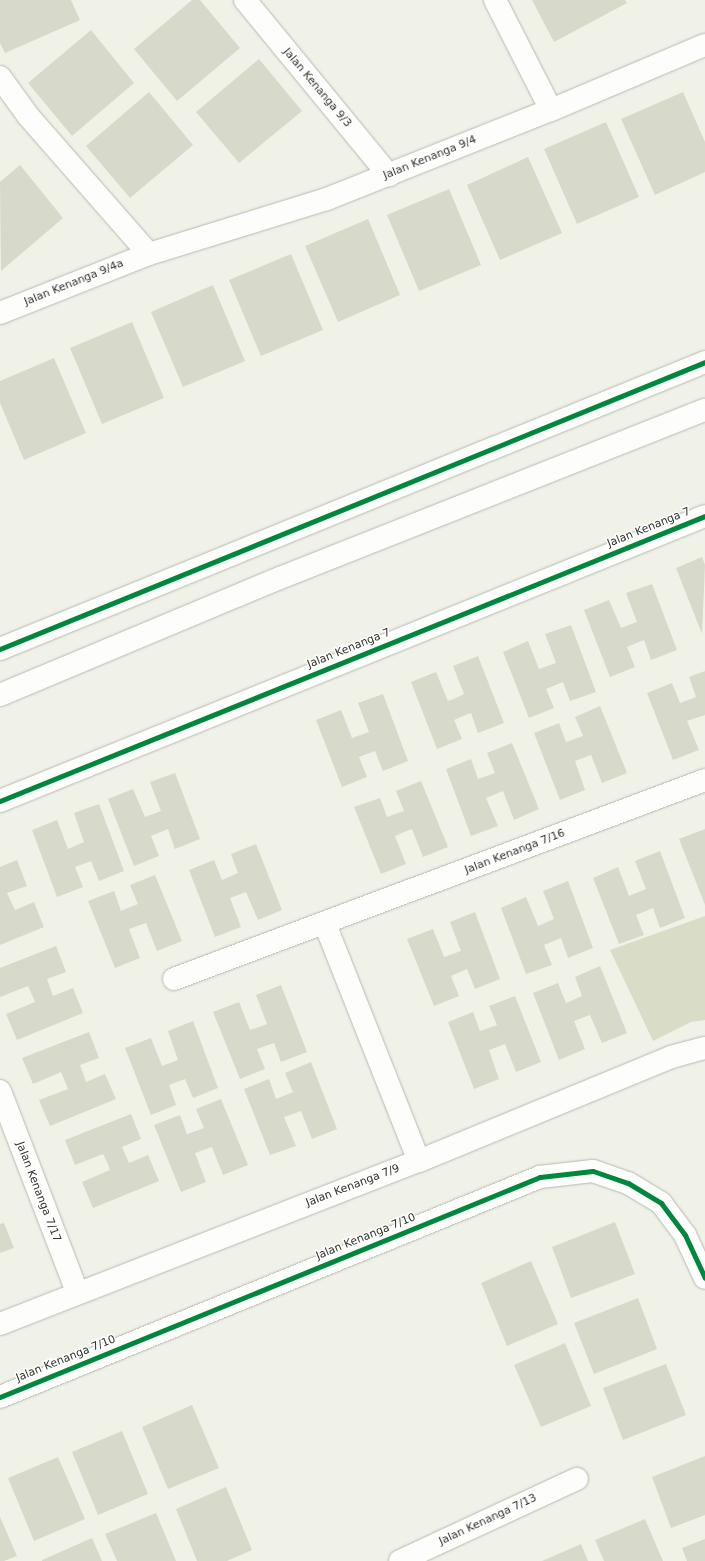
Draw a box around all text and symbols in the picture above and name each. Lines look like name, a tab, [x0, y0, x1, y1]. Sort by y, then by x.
street label: Jalan Kenanga 9/3	[280, 46, 354, 130]
street label: Jalan Kenanga 9/4	[381, 133, 479, 183]
street label: Jalan Kenanga 9/4a	[22, 257, 126, 309]
street label: Jalan Kenanga 7	[605, 505, 693, 551]
street label: Jalan Kenanga 7	[305, 626, 393, 672]
street label: Jalan Kenanga 7/16	[463, 827, 567, 877]
street label: Jalan Kenanga 7/17	[13, 1140, 63, 1244]
street label: Jalan Kenanga 7/9	[304, 1162, 402, 1210]
street label: Jalan Kenanga 7/10	[314, 1211, 418, 1263]
street label: Jalan Kenanga 7/10	[14, 1333, 118, 1385]
street label: Jalan Kenanga 7/13	[437, 1492, 539, 1548]

